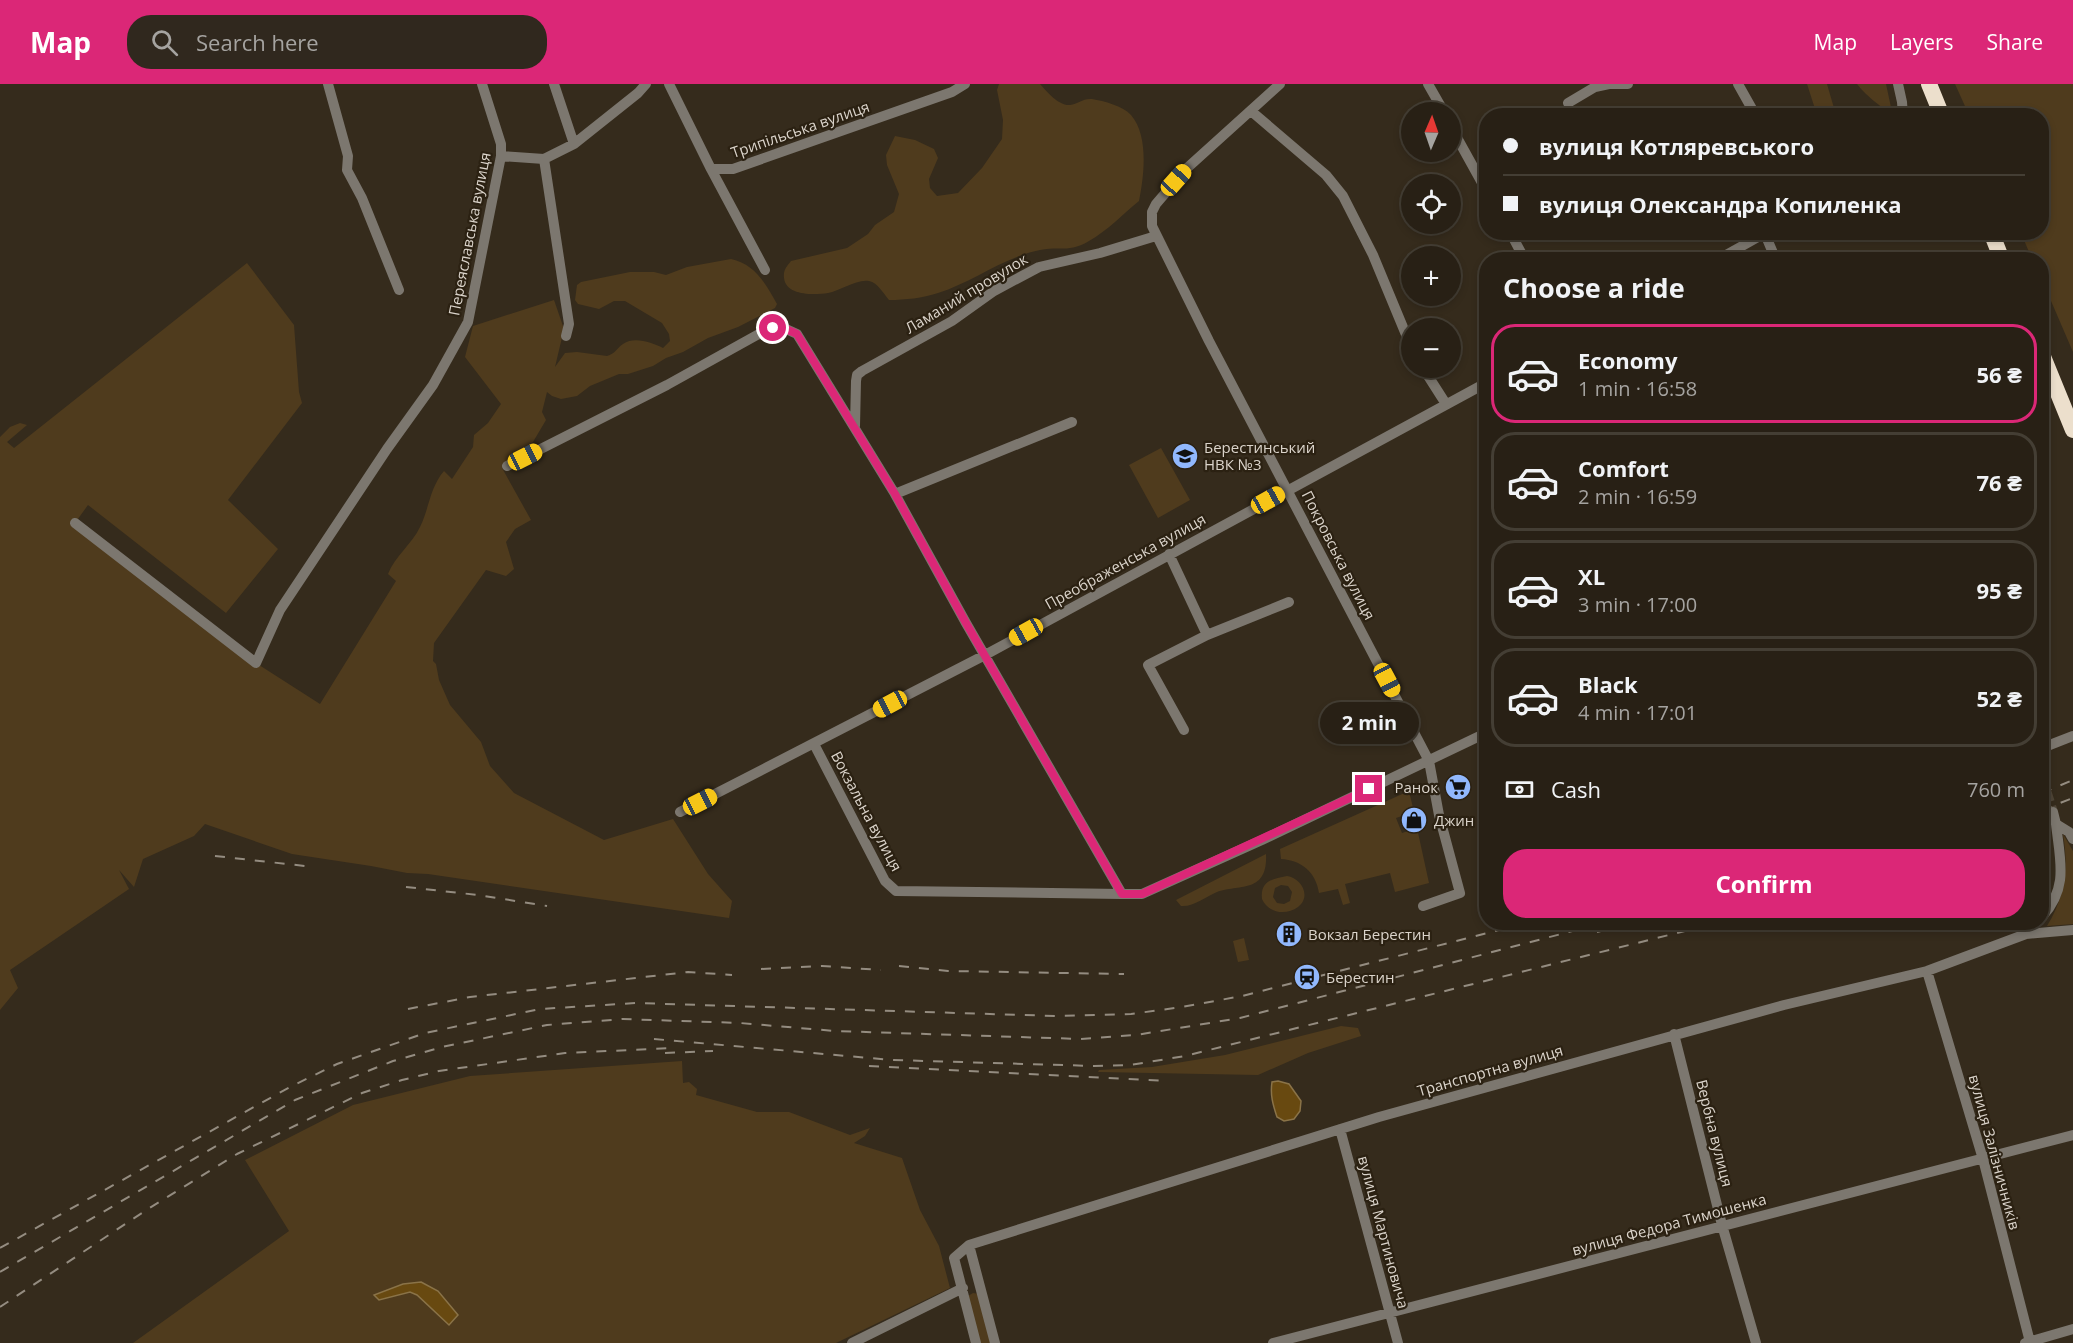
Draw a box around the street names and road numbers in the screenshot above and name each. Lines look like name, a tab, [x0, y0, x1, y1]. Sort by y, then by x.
street label: Трипільська вулиця	[728, 96, 872, 162]
street label: Переяславська вулиця	[443, 151, 495, 317]
street label: Ламаний провулок	[901, 248, 1031, 338]
street label: Покровська вулиця	[1298, 487, 1380, 623]
street label: Преображенська вулиця	[1041, 508, 1209, 614]
street label: Вокзальна вулиця	[827, 748, 907, 874]
street label: Транспортна вулиця	[1415, 1040, 1565, 1100]
street label: вулиця Залізничників	[1965, 1072, 2025, 1232]
street label: Вербна вулиця	[1692, 1077, 1738, 1189]
street label: вулиця Мартиновича	[1354, 1153, 1414, 1311]
street label: вулиця Федора Тимошенка	[1570, 1188, 1768, 1260]

